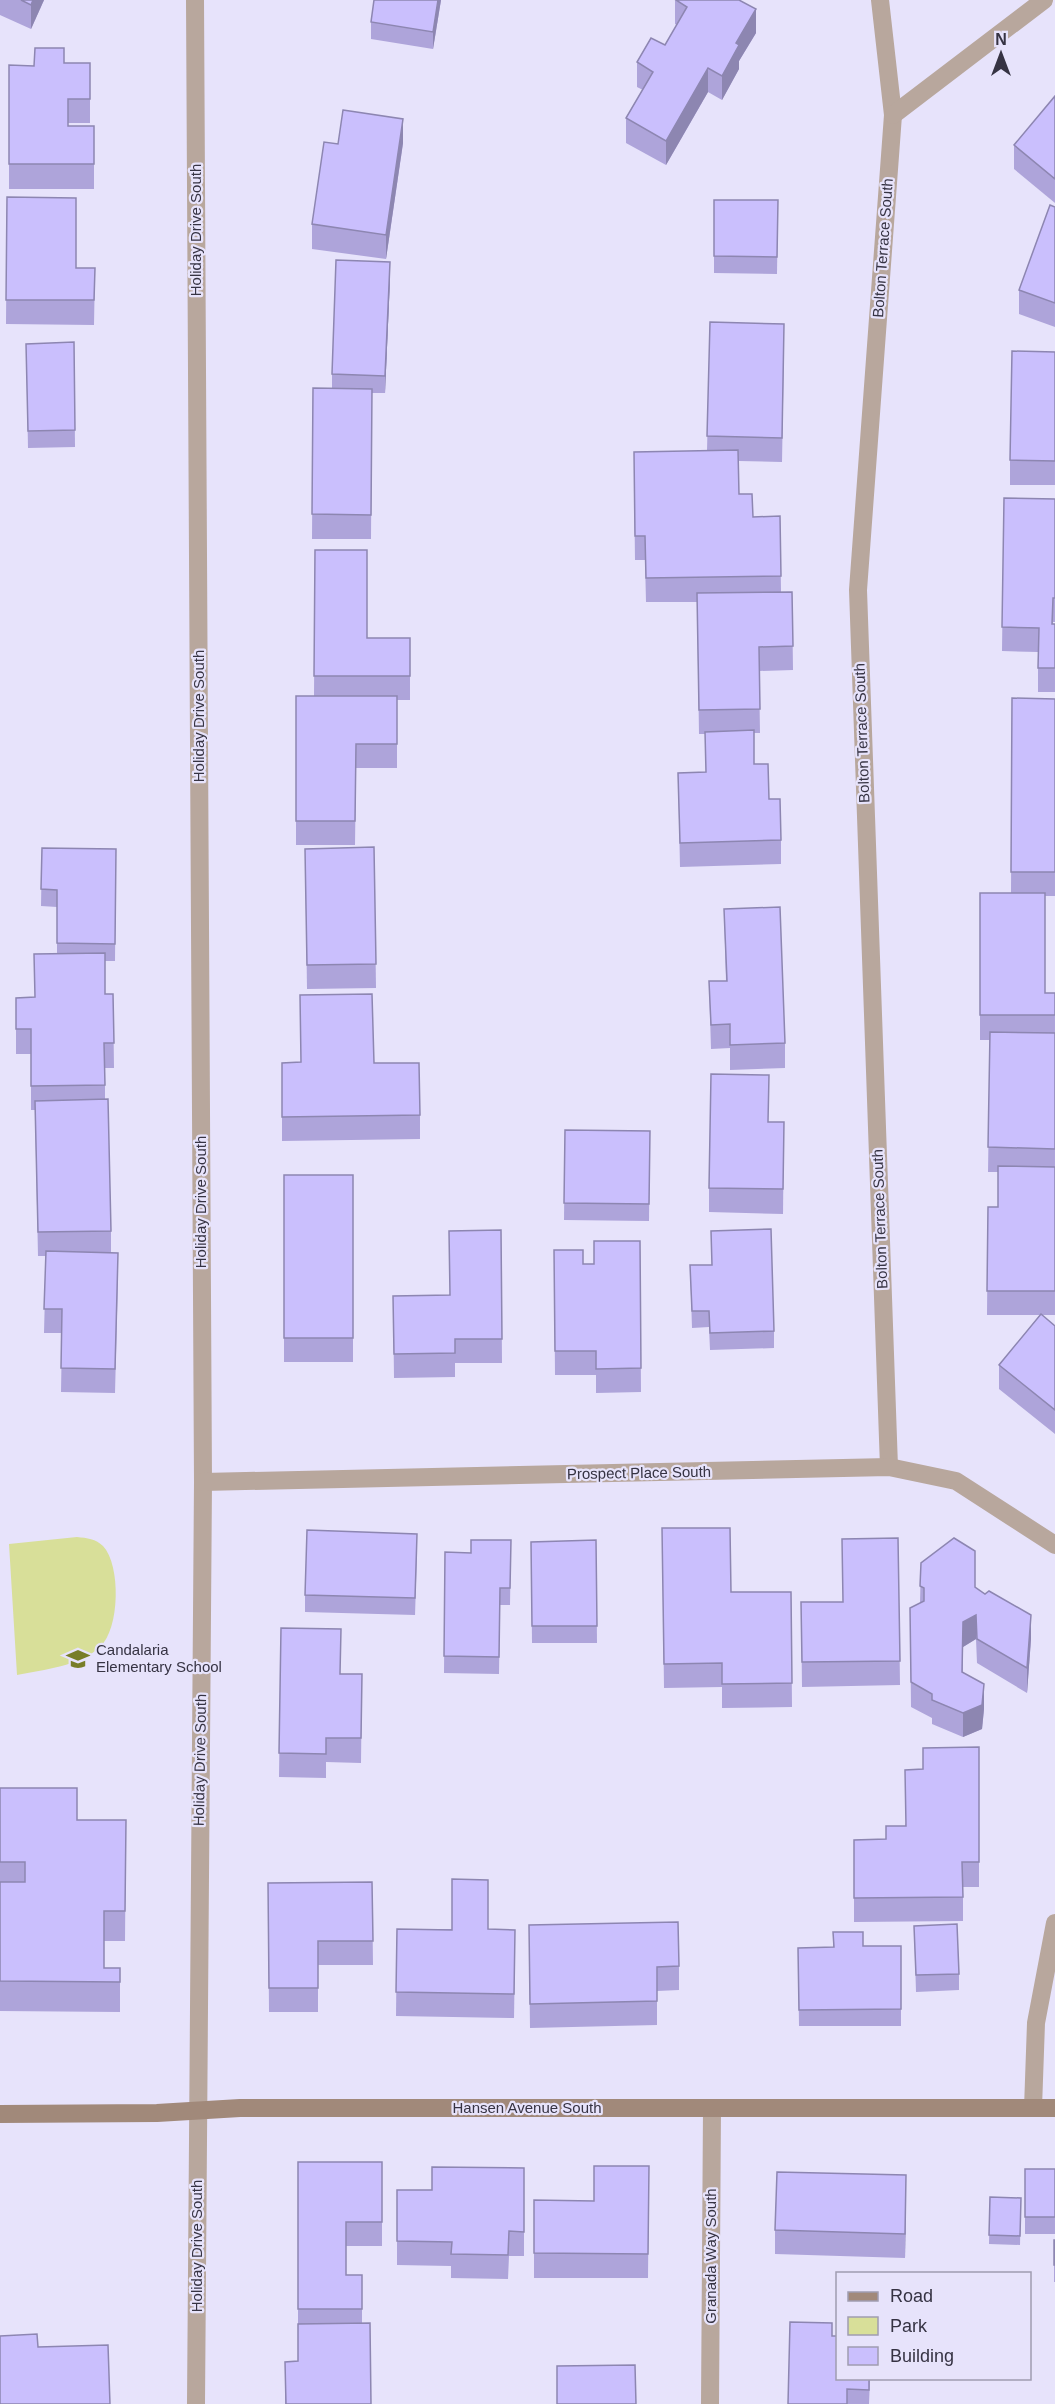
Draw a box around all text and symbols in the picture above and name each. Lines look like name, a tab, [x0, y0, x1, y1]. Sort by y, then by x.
north arrow	[971, 24, 1031, 84]
text: N	[995, 31, 1007, 48]
street label: Holiday Drive South	[187, 164, 204, 296]
street label: Bolton Terrace South	[869, 178, 896, 318]
street label: Holiday Drive South	[190, 650, 207, 782]
street label: Bolton Terrace South	[851, 663, 872, 803]
street label: Holiday Drive South	[192, 1136, 209, 1268]
street label: Bolton Terrace South	[869, 1149, 890, 1289]
street label: Prospect Place South	[567, 1463, 711, 1482]
place label: Candalaria Elementary School	[96, 1641, 222, 1675]
school or university icon: Candalaria Elementary School	[65, 1646, 91, 1672]
street label: Holiday Drive South	[190, 1694, 209, 1826]
street label: Hansen Avenue South	[452, 2099, 602, 2116]
street label: Holiday Drive South	[188, 2180, 205, 2312]
street label: Granada Way South	[702, 2188, 719, 2324]
legend	[836, 2272, 1031, 2380]
text: Road	[890, 2286, 933, 2306]
text: Park	[890, 2316, 928, 2336]
text: Building	[890, 2346, 954, 2366]

